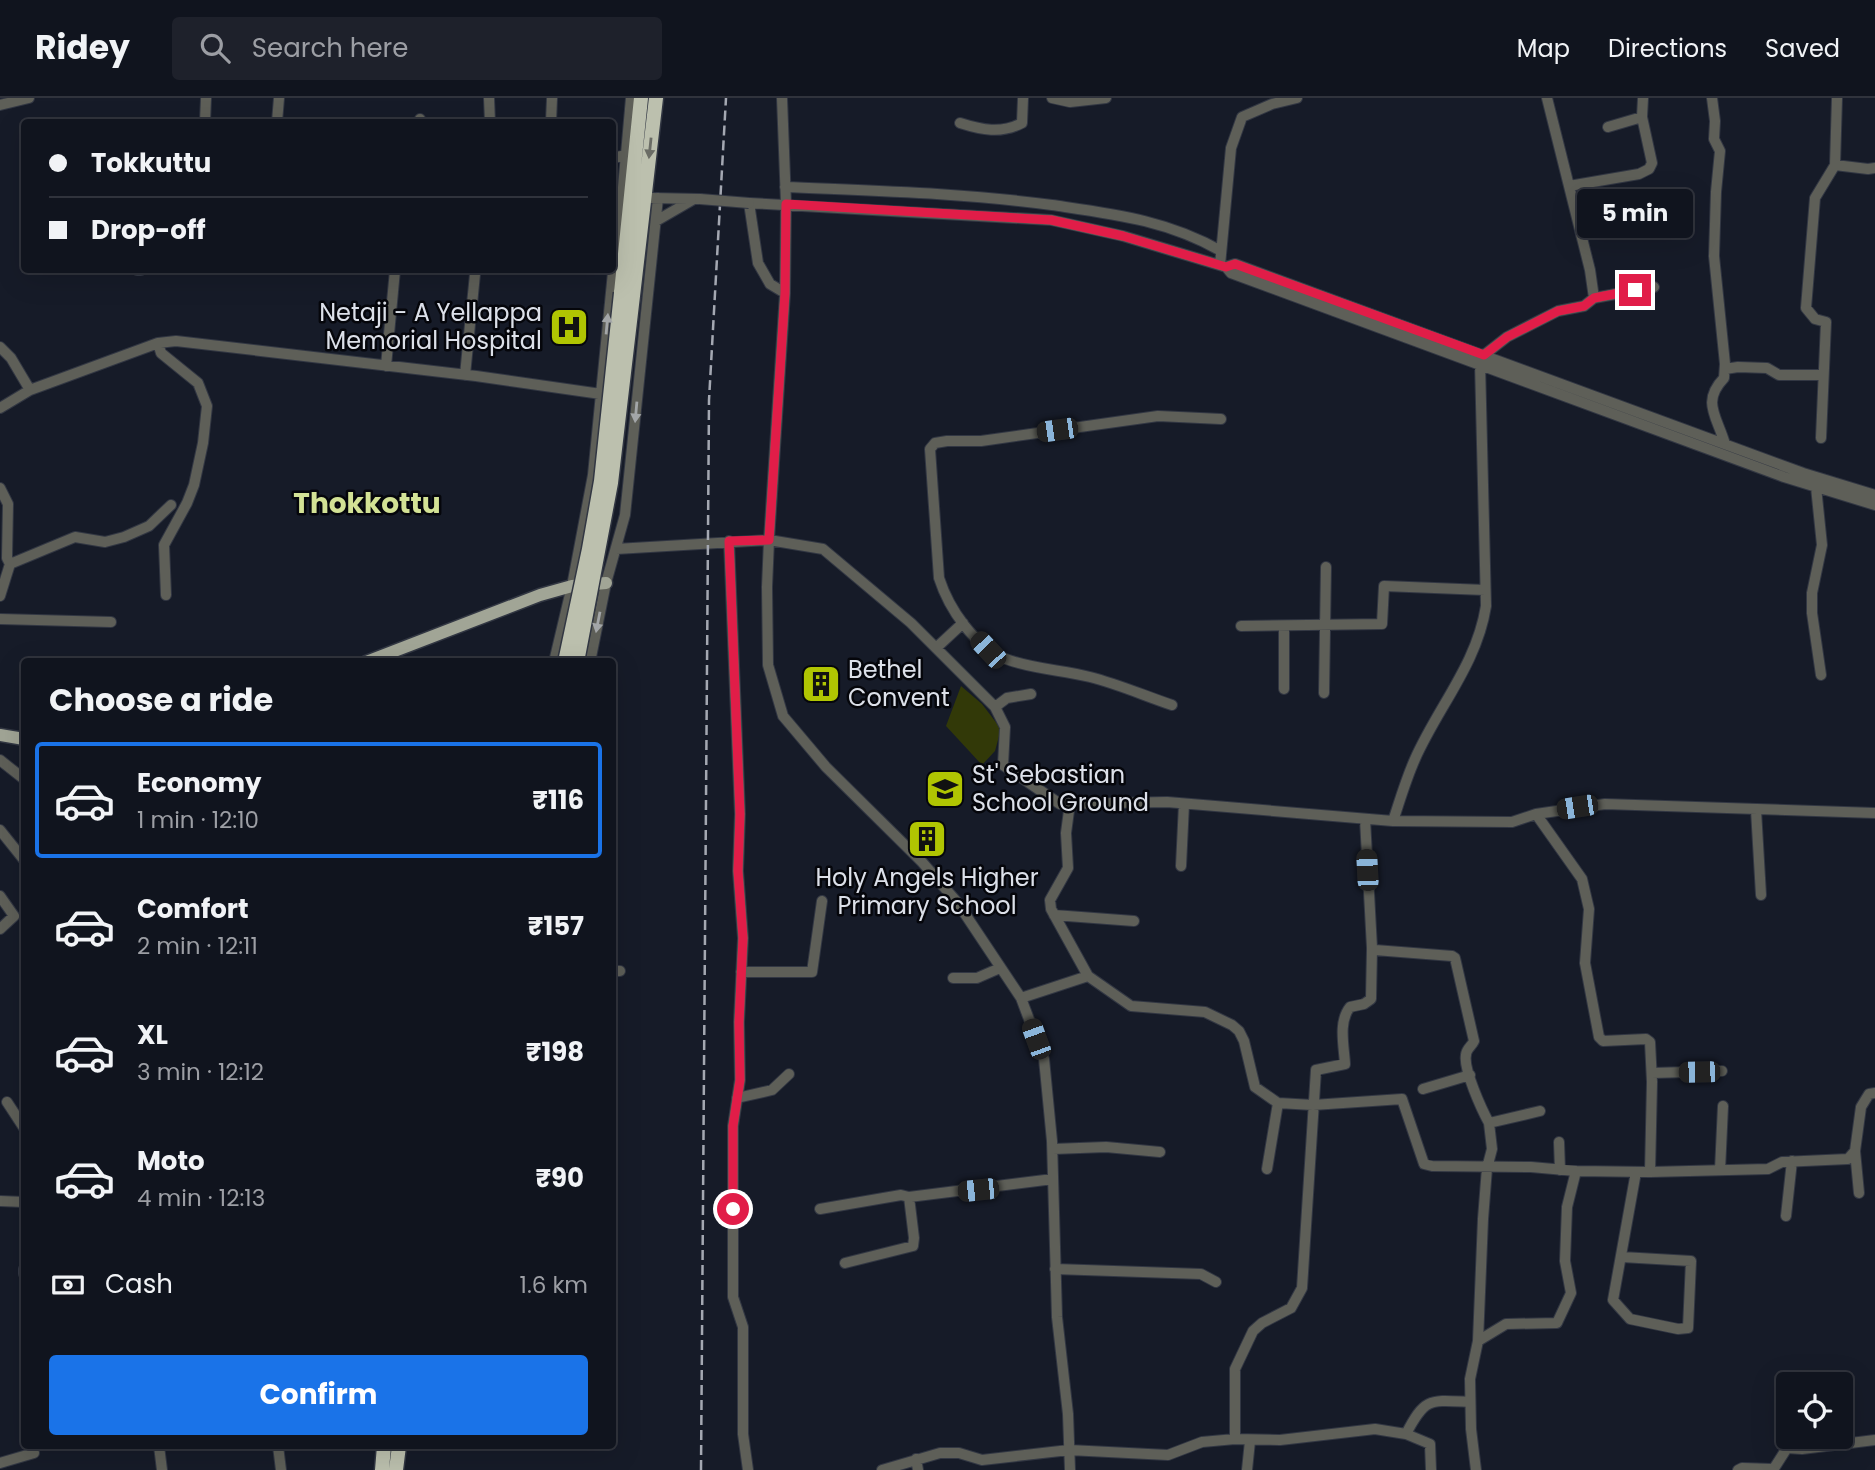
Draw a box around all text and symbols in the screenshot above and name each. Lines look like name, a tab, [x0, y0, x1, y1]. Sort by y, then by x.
search box	[172, 17, 662, 80]
text: Ridey	[35, 24, 130, 71]
icon: search	[196, 29, 234, 67]
text: Search here	[252, 30, 408, 66]
text: Map	[1517, 32, 1570, 65]
text: Directions	[1608, 32, 1727, 65]
text: Saved	[1765, 32, 1840, 65]
one-way arrow	[644, 137, 655, 159]
text: Tokkuttu	[91, 145, 211, 181]
callout: 5 min	[1577, 188, 1693, 238]
text: 5 min	[1602, 197, 1668, 229]
text: Drop-off	[91, 212, 206, 248]
route end	[1619, 274, 1651, 306]
place label: Netaji - A Yellappa Memorial Hospital	[319, 296, 542, 357]
hospital icon: Netaji - A Yellappa Memorial Hospital	[548, 306, 590, 348]
one-way arrow	[602, 313, 613, 335]
one-way arrow	[630, 401, 641, 423]
car	[1035, 417, 1080, 443]
district label: Thokkottu	[293, 484, 441, 523]
one-way arrow	[592, 611, 603, 633]
car	[966, 627, 1011, 673]
place label: Bethel Convent	[848, 653, 950, 714]
building icon: Bethel Convent	[800, 663, 842, 705]
text: Choose a ride	[49, 677, 273, 722]
place label: St' Sebastian School Ground	[972, 758, 1149, 819]
text: Economy	[137, 765, 261, 801]
school or university icon: St' Sebastian School Ground	[924, 768, 966, 810]
icon: car	[53, 769, 116, 832]
text: ₹116	[532, 782, 584, 818]
car	[1555, 793, 1600, 821]
text: 1 min · 12:10	[137, 804, 259, 836]
building icon: Holy Angels Higher Primary School	[906, 818, 948, 860]
car	[1356, 848, 1379, 892]
place label: Holy Angels Higher Primary School	[815, 861, 1039, 922]
text: Comfort	[137, 891, 249, 927]
icon: car	[53, 895, 116, 958]
text: ₹157	[528, 908, 584, 944]
text: 2 min · 12:11	[137, 930, 258, 962]
car	[1019, 1016, 1054, 1062]
text: XL	[137, 1017, 168, 1053]
icon: car	[53, 1021, 116, 1084]
text: ₹198	[526, 1034, 584, 1070]
text: 3 min · 12:12	[137, 1056, 264, 1088]
car	[1678, 1061, 1721, 1083]
text: Moto	[137, 1143, 205, 1179]
icon: car	[53, 1147, 116, 1210]
text: ₹90	[536, 1160, 584, 1196]
car	[957, 1177, 1000, 1203]
text: 4 min · 12:13	[137, 1182, 265, 1214]
route start	[717, 1193, 749, 1225]
icon: cash	[49, 1266, 87, 1304]
text: Cash	[105, 1266, 173, 1302]
text: 1.6 km	[520, 1269, 588, 1301]
button: Confirm	[49, 1355, 588, 1435]
map controls	[1776, 1372, 1853, 1449]
button: locate	[1776, 1372, 1853, 1449]

